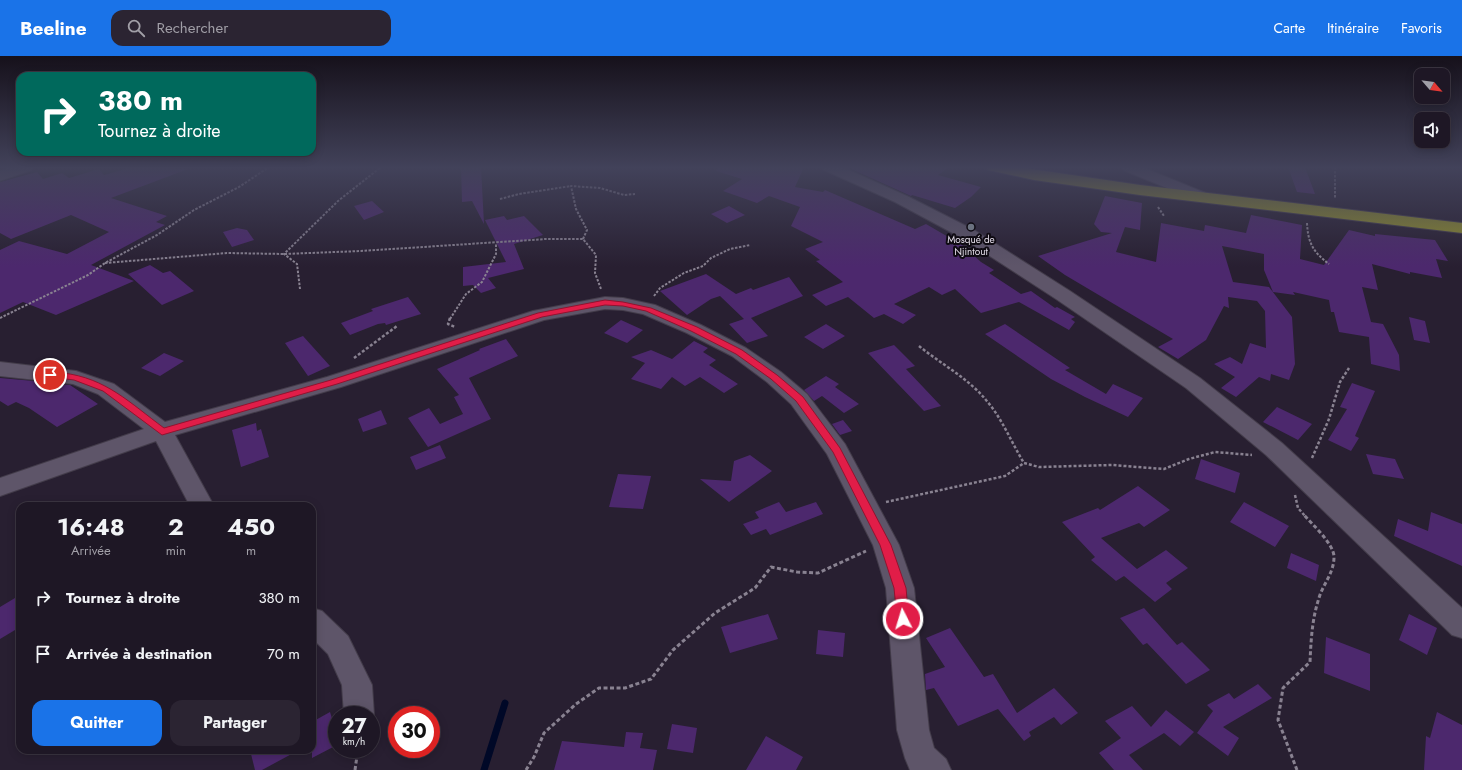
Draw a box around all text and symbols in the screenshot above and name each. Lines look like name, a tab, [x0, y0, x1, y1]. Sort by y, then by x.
search box	[111, 10, 391, 46]
text: Beeline	[20, 15, 87, 42]
icon: search	[125, 17, 147, 39]
text: Rechercher	[157, 17, 228, 39]
text: Carte	[1273, 18, 1305, 38]
text: Itinéraire	[1327, 18, 1379, 38]
text: Favoris	[1401, 18, 1442, 38]
north arrow	[1414, 68, 1450, 104]
map controls	[1414, 68, 1450, 148]
text: 380 m	[98, 80, 183, 121]
icon: right	[32, 88, 84, 140]
button: sound	[1414, 112, 1450, 148]
text: Tournez à droite	[98, 118, 221, 144]
marker: Mosqué de Njintout	[966, 222, 976, 232]
place label: Mosqué de Njintout	[947, 232, 995, 259]
pin	[33, 358, 67, 392]
icon: arrive	[39, 364, 61, 386]
text: 16:48	[57, 509, 125, 544]
text: 2	[168, 509, 184, 544]
text: 450	[227, 509, 275, 544]
text: Arrivée	[71, 541, 111, 560]
text: min	[166, 541, 186, 560]
text: m	[246, 541, 256, 560]
icon: right	[32, 587, 54, 609]
text: Tournez à droite	[66, 587, 180, 609]
text: 380 m	[258, 587, 300, 609]
position arrow	[882, 598, 924, 640]
icon: arrive	[32, 643, 54, 665]
text: Arrivée à destination	[66, 643, 212, 665]
text: 70 m	[267, 643, 300, 665]
button: Quitter	[32, 700, 162, 746]
button: Partager	[170, 700, 300, 746]
speed limit sign: 30	[388, 706, 440, 758]
text: 27	[341, 712, 367, 741]
text: km/h	[343, 734, 365, 749]

